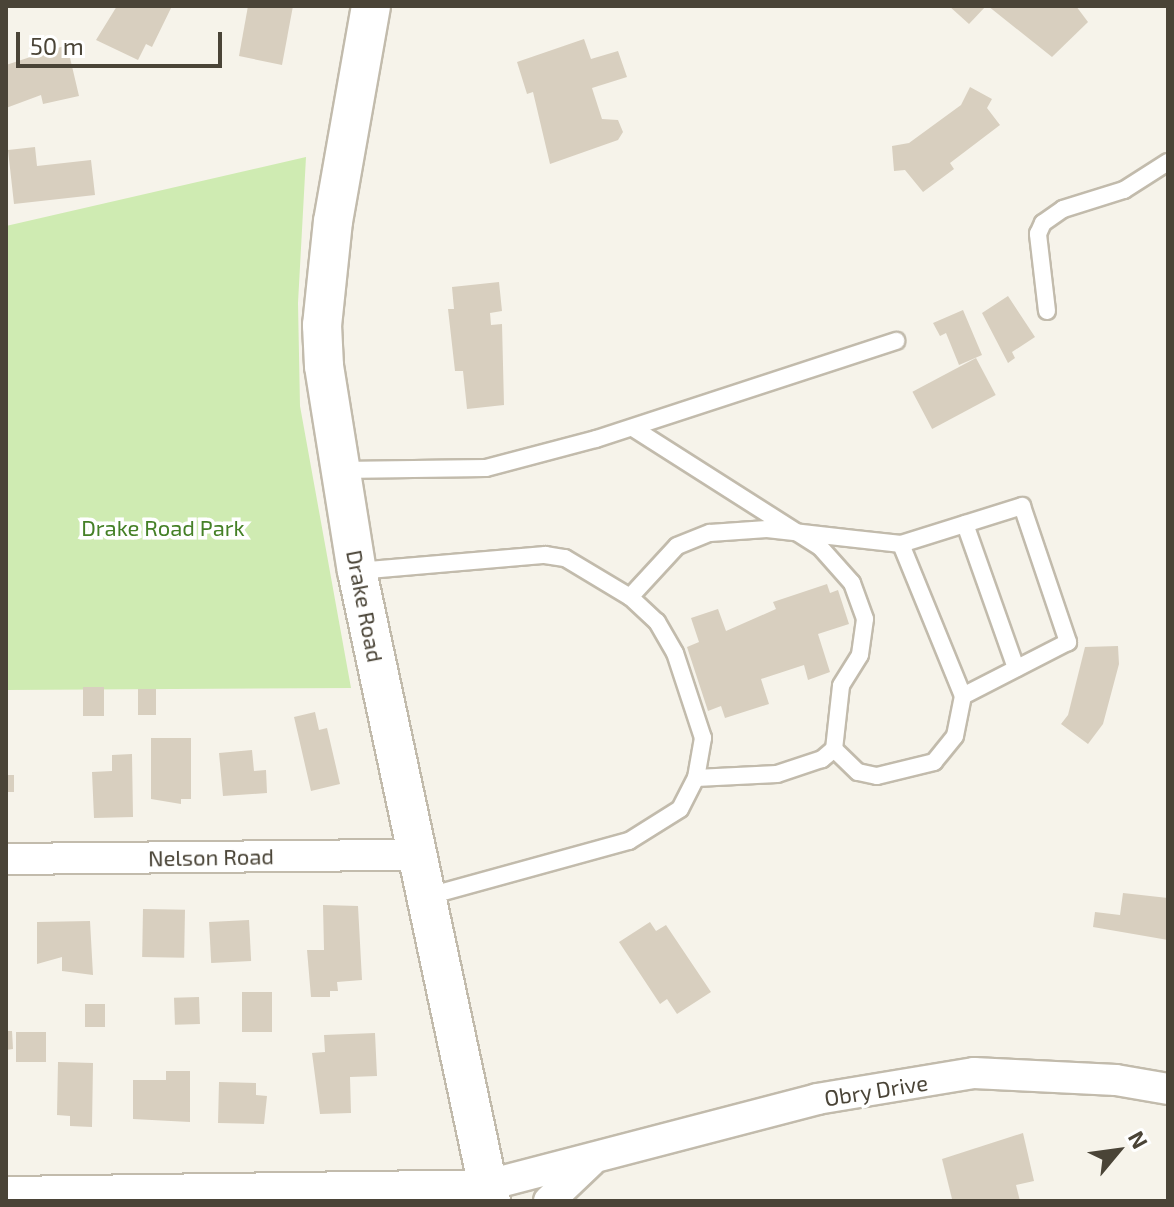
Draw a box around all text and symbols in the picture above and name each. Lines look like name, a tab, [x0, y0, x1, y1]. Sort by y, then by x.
scale bar	[20, 16, 226, 66]
text: 50 m	[30, 31, 84, 60]
park label: Drake Road Park	[81, 515, 245, 541]
street label: Drake Road	[341, 548, 389, 664]
street label: Nelson Road	[148, 843, 274, 871]
street label: Obry Drive	[822, 1069, 930, 1111]
north arrow	[1078, 1111, 1158, 1191]
text: N	[1124, 1126, 1154, 1153]

